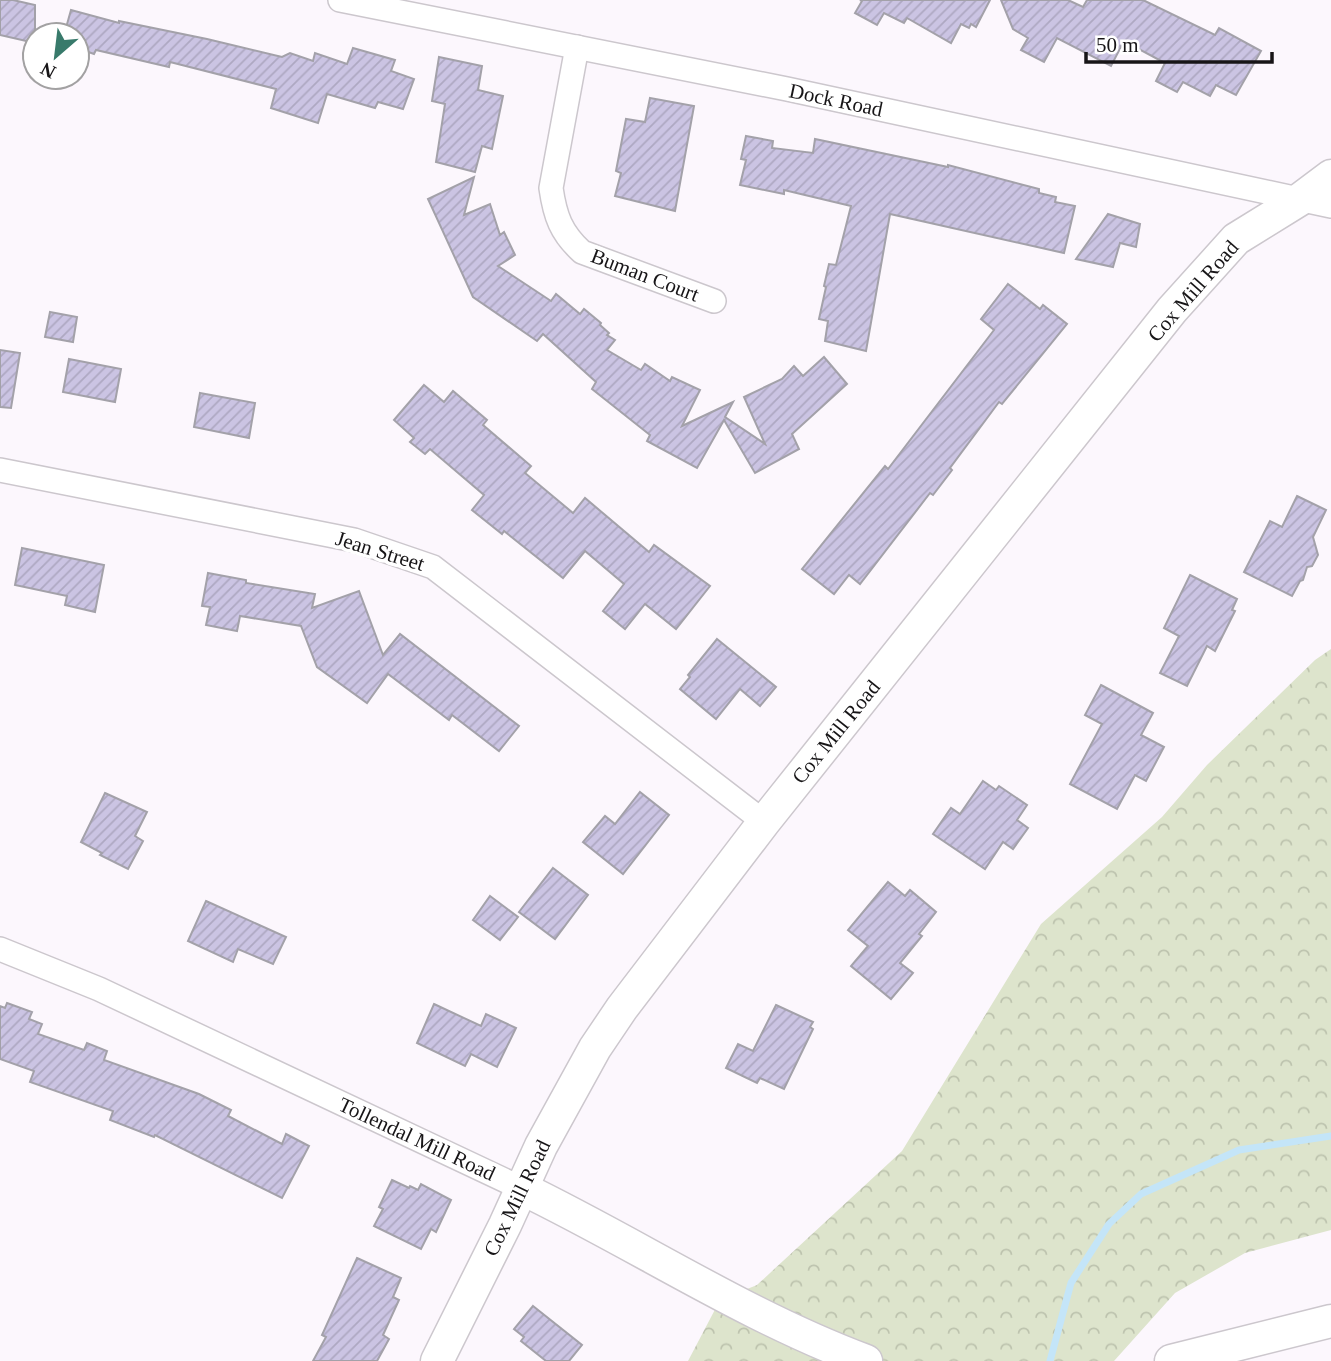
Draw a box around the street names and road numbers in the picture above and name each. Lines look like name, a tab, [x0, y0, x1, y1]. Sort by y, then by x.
street label: Dock Road	[787, 78, 885, 122]
street label: Cox Mill Road	[1143, 235, 1244, 346]
street label: Buman Court	[588, 243, 703, 307]
street label: Jean Street	[333, 526, 427, 576]
street label: Cox Mill Road	[787, 675, 885, 789]
street label: Tollendal Mill Road	[335, 1092, 500, 1186]
street label: Cox Mill Road	[479, 1136, 556, 1260]

